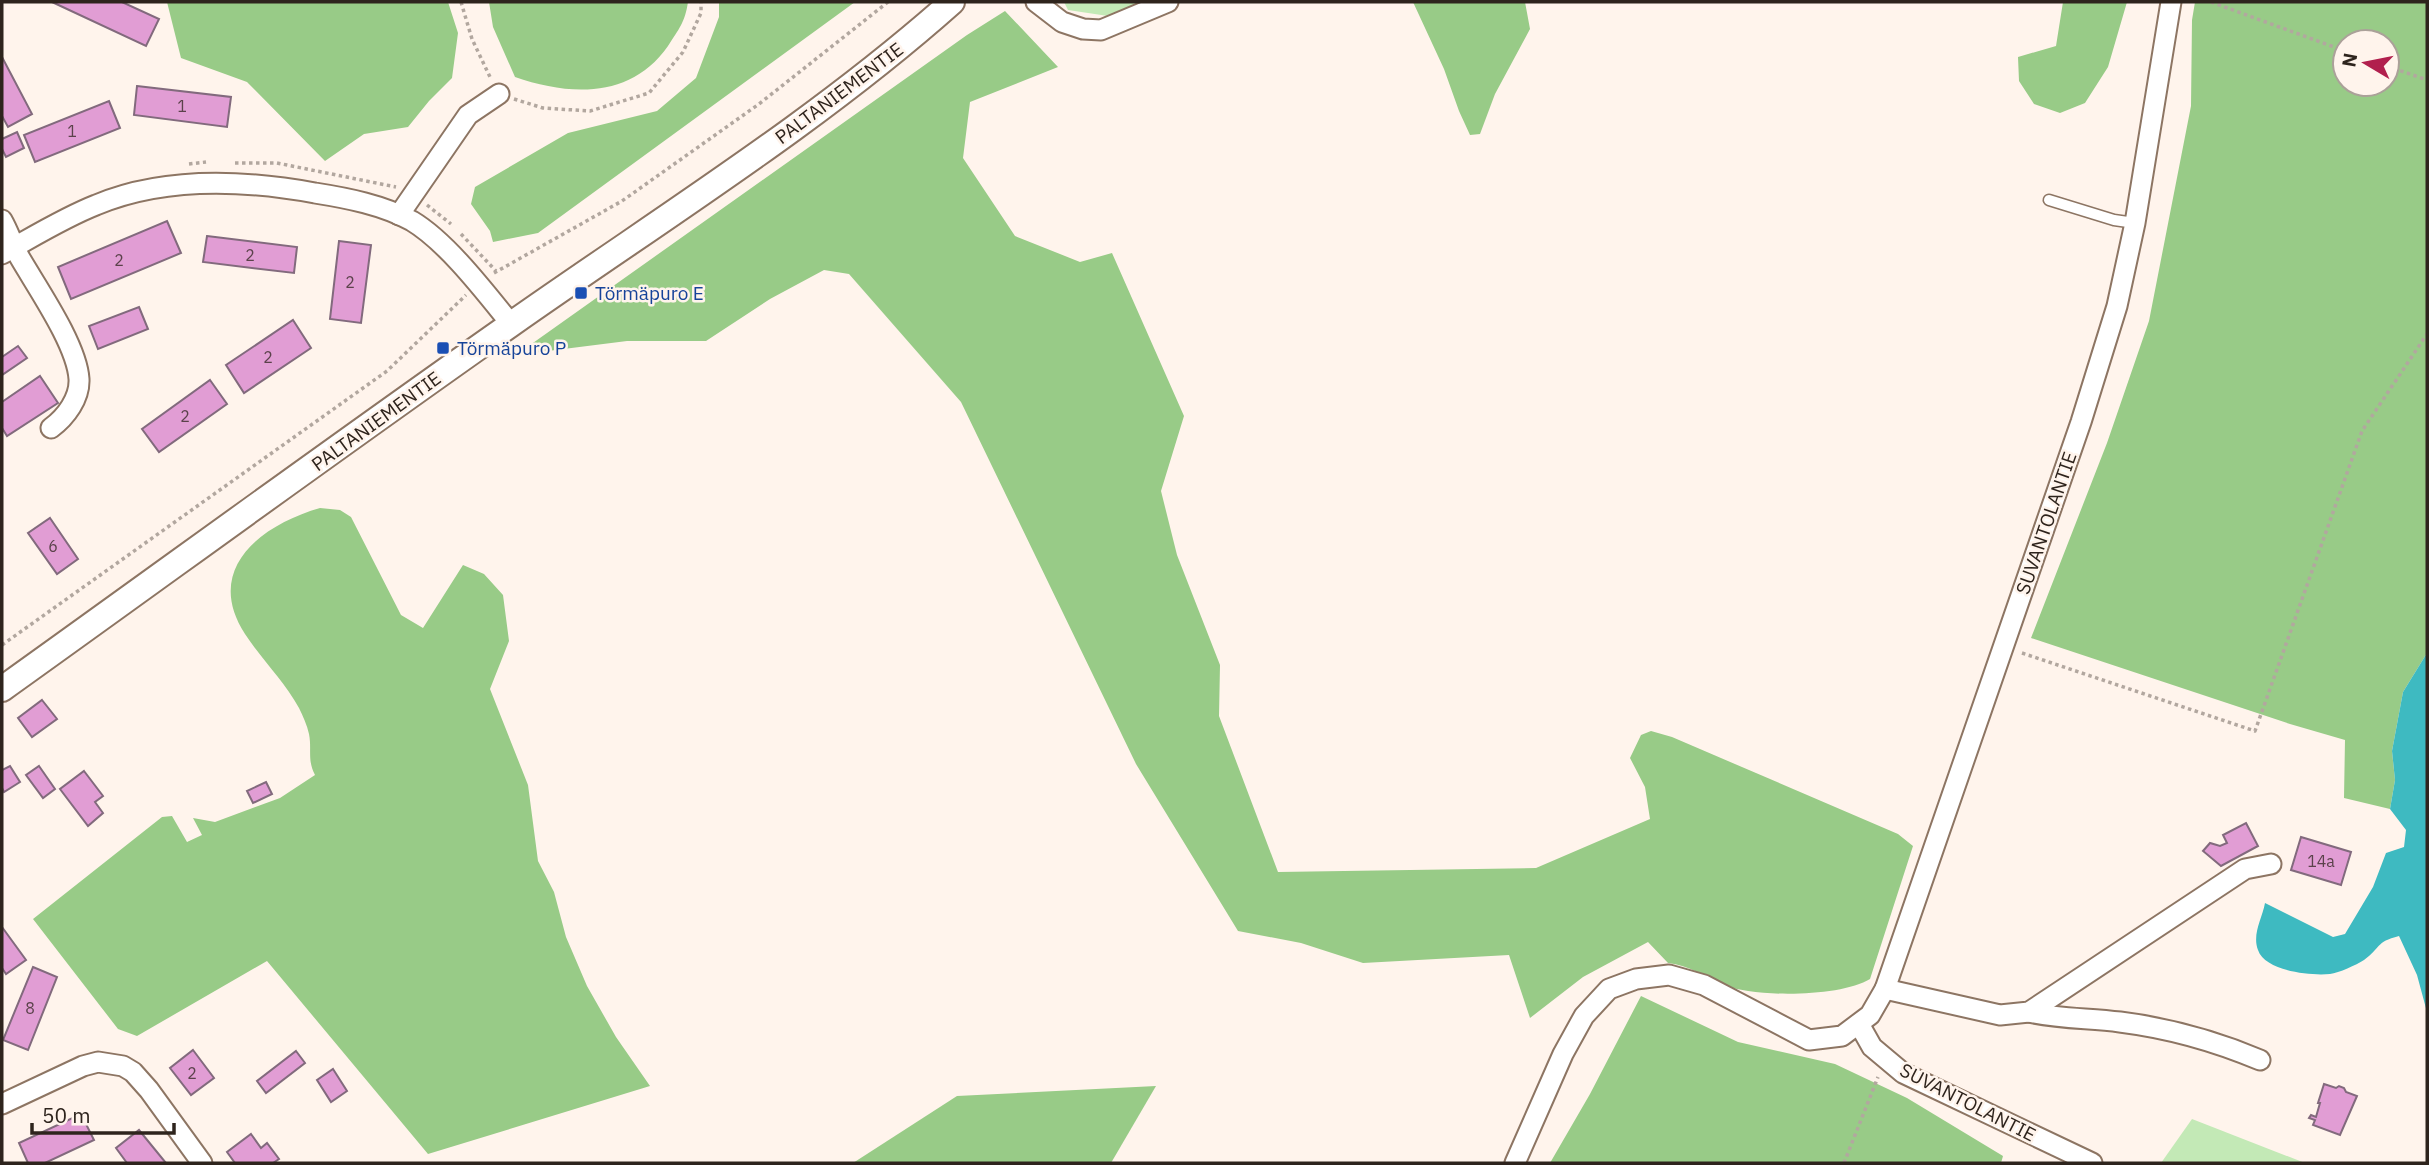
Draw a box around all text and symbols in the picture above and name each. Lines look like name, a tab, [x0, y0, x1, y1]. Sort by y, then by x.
north arrow	[2331, 28, 2401, 98]
street label: PALTANIEMENTIE	[770, 37, 908, 149]
text: N	[2336, 51, 2362, 69]
house number: 1	[177, 96, 187, 116]
house number: 1	[67, 121, 77, 141]
house number: 2	[245, 245, 255, 265]
house number: 2	[114, 250, 124, 270]
house number: 2	[345, 272, 355, 292]
place label: Törmäpuro E	[595, 281, 704, 305]
marker: Törmäpuro E	[573, 285, 589, 301]
place label: Törmäpuro P	[457, 336, 566, 360]
marker: Törmäpuro P	[435, 340, 451, 356]
house number: 2	[263, 347, 273, 367]
street label: PALTANIEMENTIE	[307, 366, 445, 476]
house number: 2	[180, 406, 190, 426]
street label: SUVANTOLANTIE	[2010, 449, 2082, 597]
house number: 6	[48, 536, 58, 556]
house number: 14a	[2307, 851, 2335, 871]
house number: 8	[25, 998, 35, 1018]
street label: SUVANTOLANTIE	[1896, 1057, 2040, 1147]
house number: 2	[187, 1063, 197, 1083]
scale bar	[32, 1092, 173, 1136]
text: 50 m	[42, 1101, 91, 1129]

